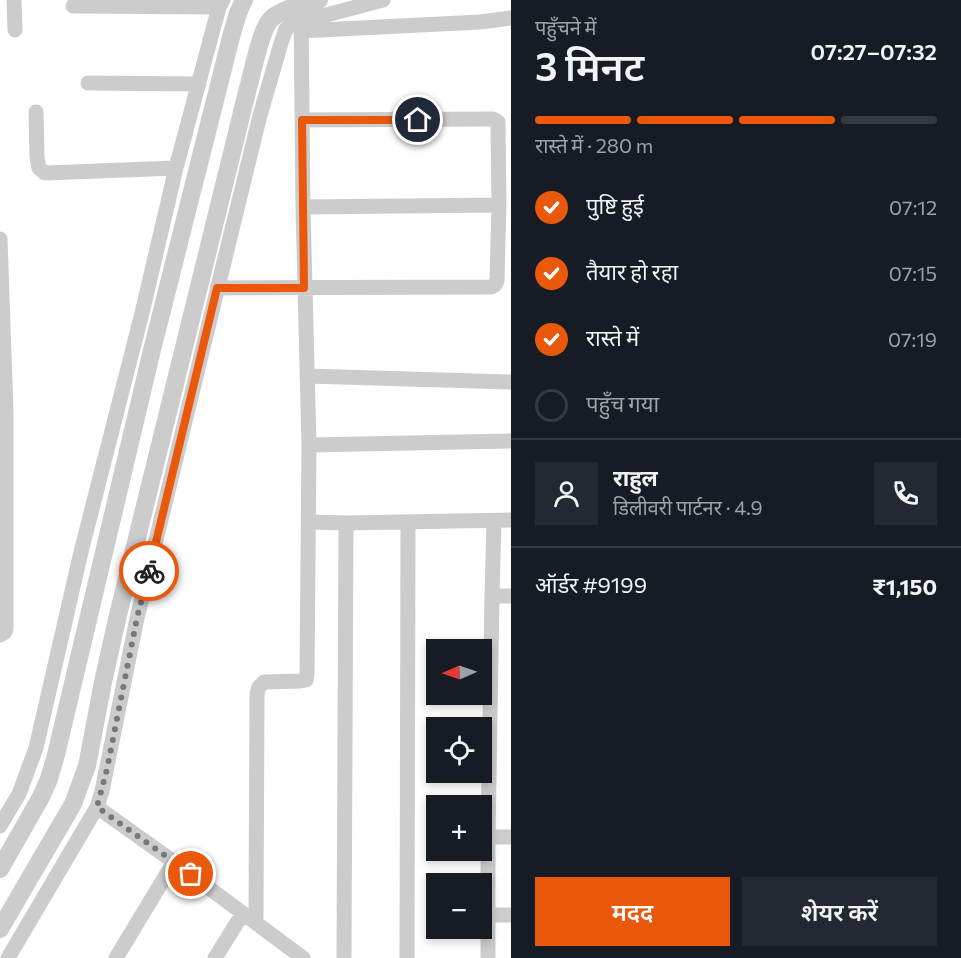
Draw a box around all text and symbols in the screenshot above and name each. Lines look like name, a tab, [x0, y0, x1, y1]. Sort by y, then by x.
text: पहुँचने में	[535, 15, 597, 39]
text: 07:27–07:32	[811, 38, 937, 65]
text: 3 मिनट	[535, 41, 644, 89]
pin	[392, 94, 443, 145]
icon: home	[401, 103, 434, 136]
text: रास्ते में · 280 m	[535, 133, 653, 157]
icon: check	[535, 191, 568, 224]
text: पुष्टि हुई	[586, 192, 644, 219]
text: 07:12	[889, 195, 937, 219]
icon: check	[535, 257, 568, 290]
text: तैयार हो रहा	[586, 258, 678, 285]
text: 07:15	[889, 261, 937, 285]
icon: check	[535, 323, 568, 356]
text: रास्ते में	[586, 324, 639, 351]
text: 07:19	[888, 327, 937, 351]
text: पहुँच गया	[586, 390, 659, 417]
button: person	[535, 462, 598, 525]
button: phone	[874, 462, 937, 525]
text: राहुल	[613, 464, 658, 491]
text: डिलीवरी पार्टनर · 4.9	[613, 495, 763, 519]
courier	[119, 541, 179, 601]
icon: bike	[133, 555, 166, 588]
text: ऑर्डर #9199	[535, 571, 647, 598]
text: ₹1,150	[872, 573, 937, 600]
north arrow	[426, 639, 492, 705]
map controls	[426, 639, 492, 939]
button: locate	[426, 717, 492, 783]
button: +	[426, 795, 492, 861]
pin	[165, 848, 216, 899]
icon: bag	[174, 857, 207, 890]
button: −	[426, 873, 492, 939]
button: मदद	[535, 877, 730, 946]
button: शेयर करें	[742, 877, 937, 946]

